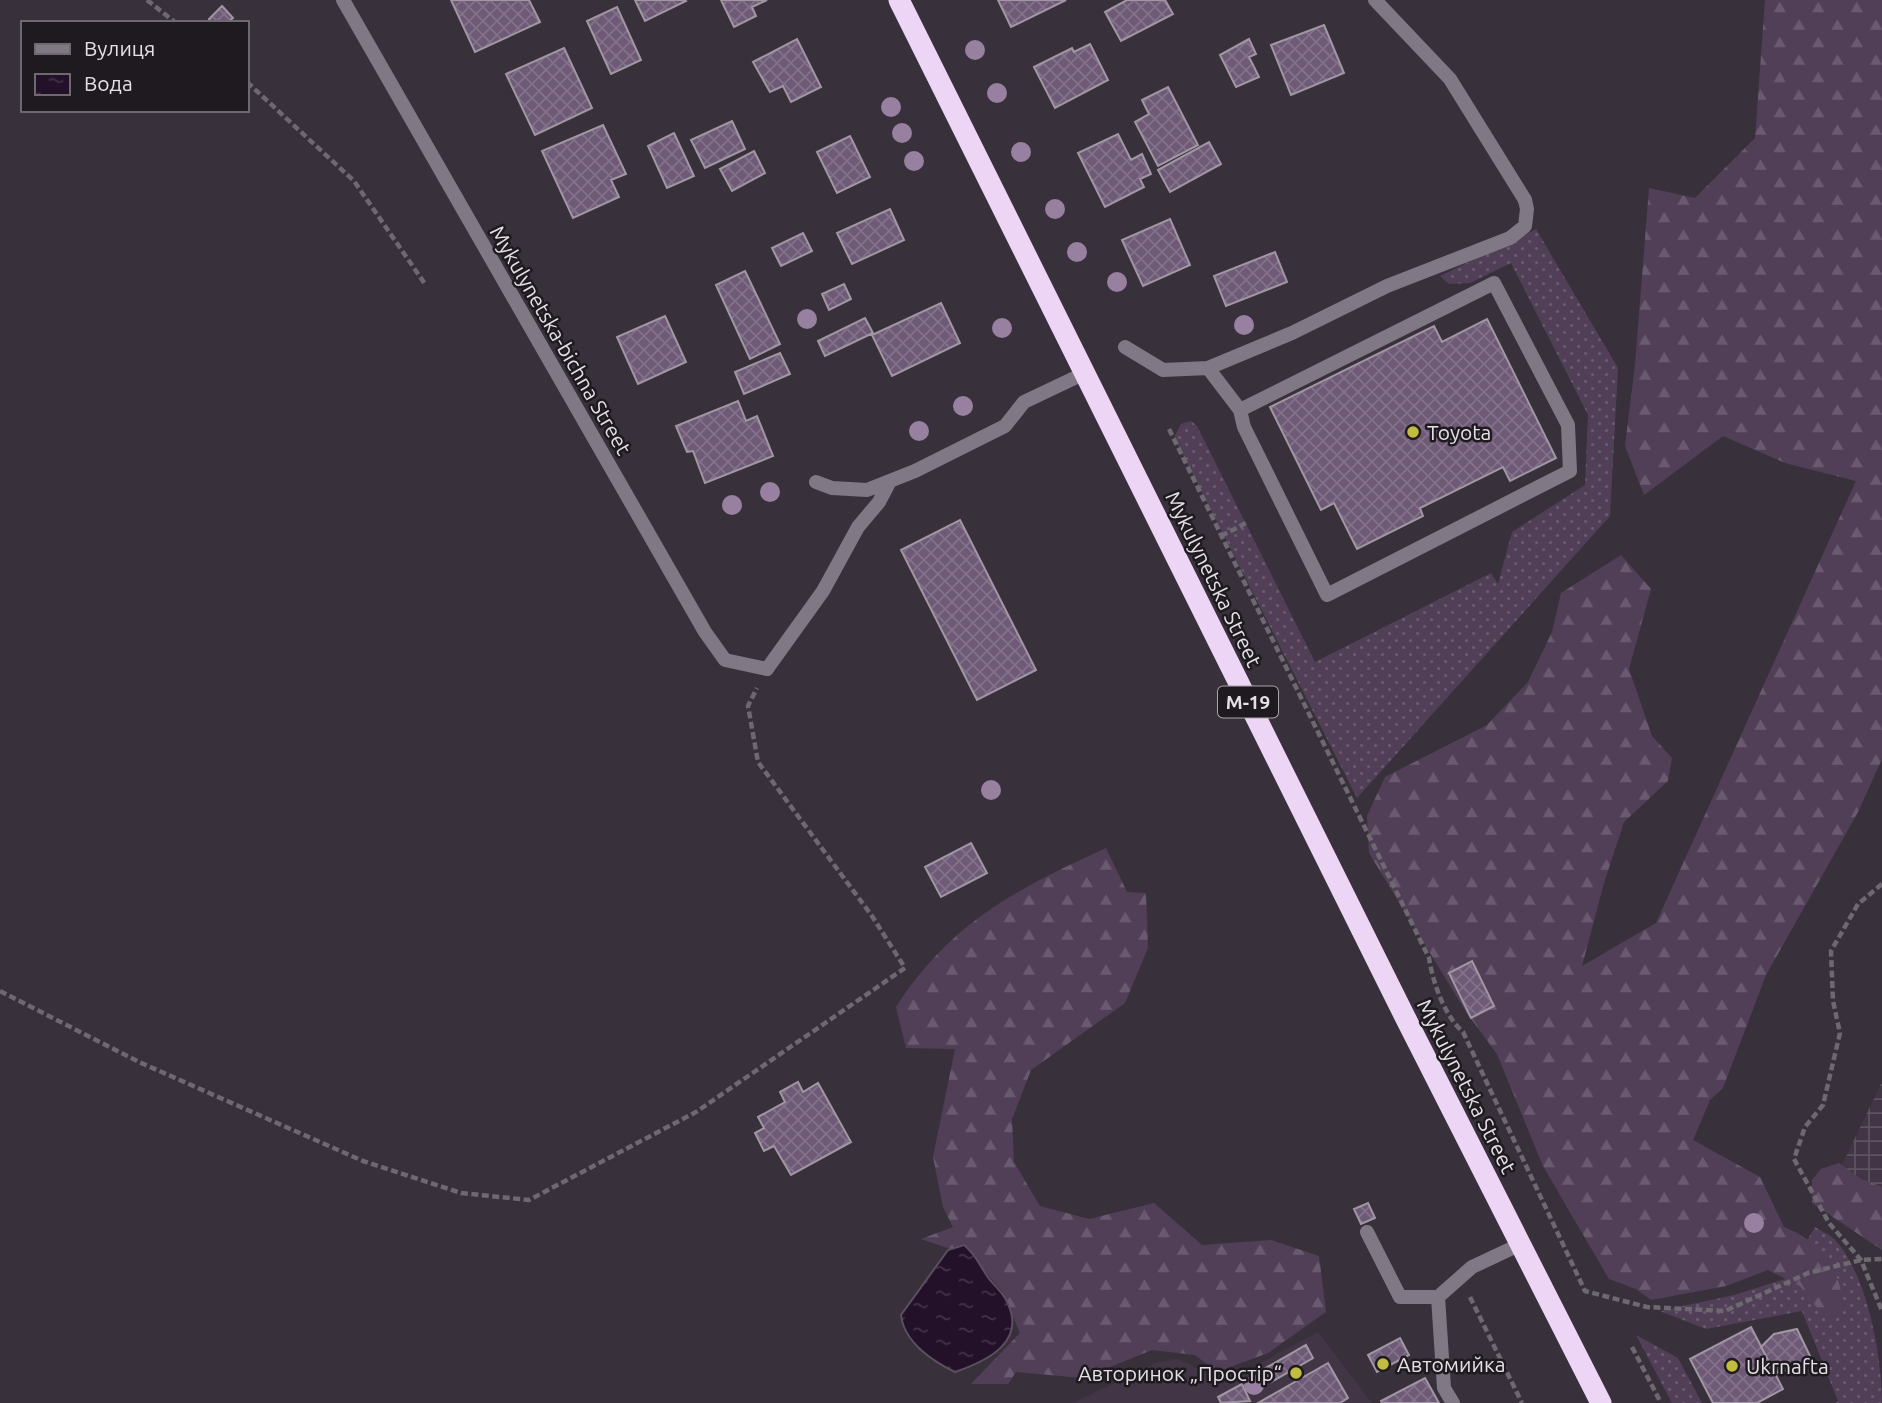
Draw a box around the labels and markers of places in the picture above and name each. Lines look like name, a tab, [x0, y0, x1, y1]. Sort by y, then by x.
place label: Toyota	[1427, 420, 1491, 444]
marker: Toyota	[1405, 424, 1421, 440]
place label: Автомийка	[1397, 1352, 1506, 1376]
place label: Ukrnafta	[1746, 1354, 1829, 1378]
marker: Автомийка	[1375, 1356, 1391, 1372]
marker: Ukrnafta	[1724, 1358, 1740, 1374]
place label: Авторинок „Простір“	[1078, 1361, 1282, 1385]
marker: Авторинок „Простір“	[1288, 1365, 1304, 1381]

